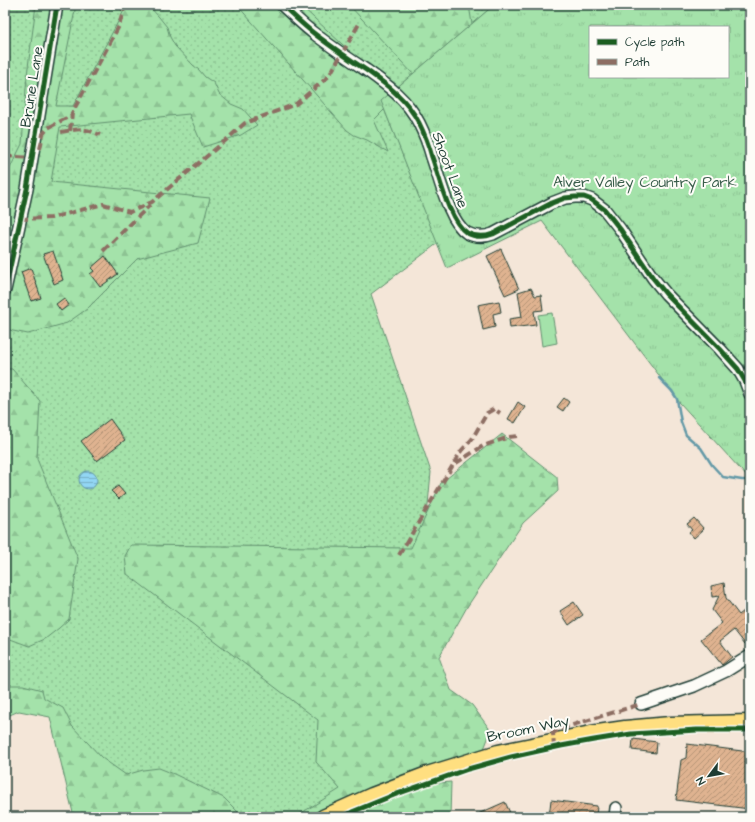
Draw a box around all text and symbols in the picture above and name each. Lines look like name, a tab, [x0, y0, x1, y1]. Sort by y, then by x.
legend	[589, 26, 729, 78]
text: Cycle path	[625, 34, 684, 52]
street label: Brune Lane	[15, 45, 49, 129]
text: Path	[625, 54, 650, 71]
street label: Shoot Lane	[427, 129, 473, 211]
park label: Alver Valley Country Park	[553, 172, 737, 194]
street label: Broom Way	[485, 710, 571, 749]
north arrow	[689, 756, 729, 796]
text: N	[693, 774, 709, 788]

